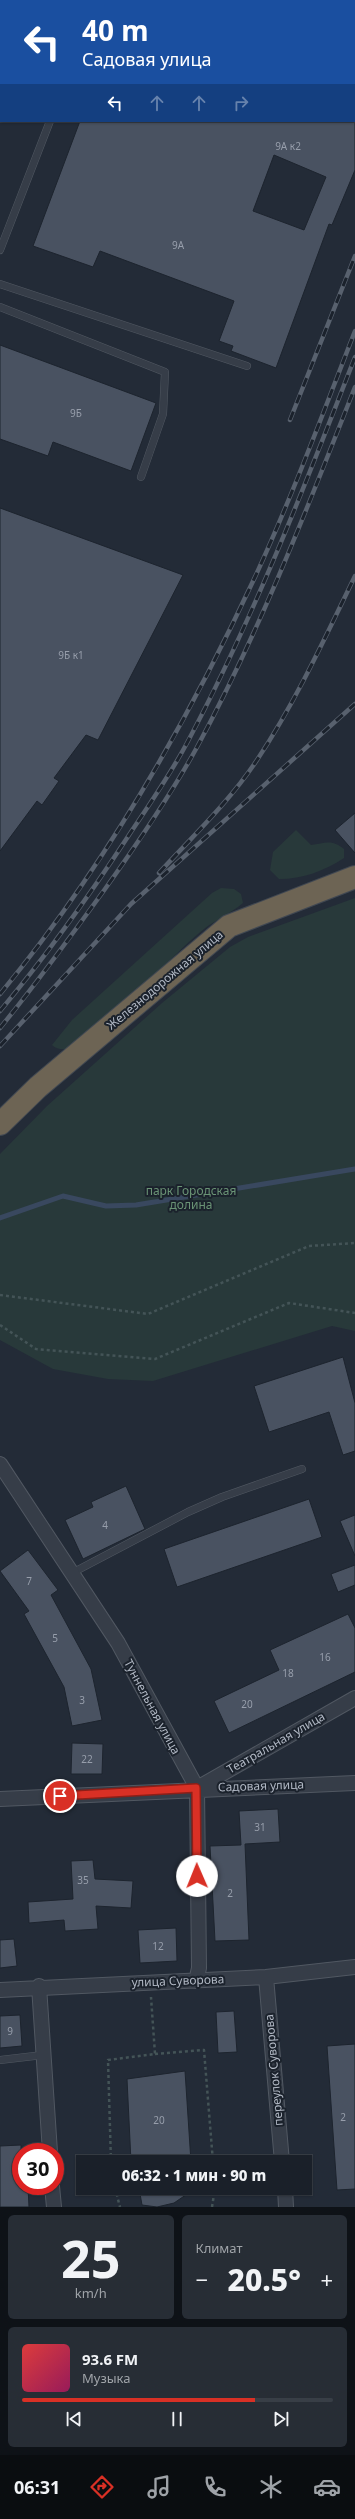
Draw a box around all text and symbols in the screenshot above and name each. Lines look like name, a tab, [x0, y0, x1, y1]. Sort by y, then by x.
text: 40 m	[82, 11, 149, 49]
icon: left	[16, 16, 68, 68]
text: Садовая улица	[82, 47, 211, 71]
icon: left	[104, 92, 126, 114]
icon: ahead	[146, 92, 168, 114]
icon: ahead	[188, 92, 210, 114]
icon: right	[230, 92, 252, 114]
house number: 9А к2	[275, 139, 301, 153]
house number: 9А	[172, 238, 185, 252]
house number: 9Б	[70, 406, 82, 420]
house number: 9Б к1	[58, 648, 84, 662]
street label: Железнодорожная улица	[103, 926, 226, 1033]
park label: парк Городская долина	[146, 1182, 236, 1213]
house number: 4	[102, 1518, 108, 1532]
house number: 7	[26, 1574, 32, 1588]
house number: 5	[52, 1631, 58, 1645]
house number: 16	[319, 1650, 331, 1664]
street label: Туннельная улица	[120, 1656, 185, 1757]
house number: 18	[282, 1666, 294, 1680]
house number: 3	[79, 1693, 85, 1707]
house number: 20	[241, 1697, 253, 1711]
street label: Театральная улица	[224, 1708, 328, 1778]
house number: 22	[81, 1752, 93, 1766]
street label: Садовая улица	[218, 1775, 304, 1796]
pin	[43, 1779, 77, 1813]
icon: arrive	[49, 1785, 71, 1807]
house number: 31	[254, 1820, 266, 1834]
position arrow	[176, 1855, 218, 1897]
house number: 35	[77, 1873, 89, 1887]
house number: 2	[227, 1886, 233, 1900]
house number: 12	[152, 1939, 164, 1953]
street label: улица Суворова	[131, 1970, 225, 1991]
street label: переулок Суворова	[260, 2013, 287, 2127]
house number: 9	[7, 2024, 13, 2038]
house number: 2	[340, 2110, 346, 2124]
house number: 20	[153, 2113, 165, 2127]
speed limit sign: 30	[12, 2143, 64, 2195]
text: 06:32 · 1 мин · 90 m	[122, 2165, 266, 2185]
text: 25	[61, 2222, 121, 2293]
text: Климат	[196, 2239, 242, 2257]
text: 20.5°	[228, 2259, 301, 2300]
text: −	[196, 2264, 208, 2294]
text: +	[320, 2264, 333, 2294]
text: km/h	[75, 2284, 107, 2302]
text: 93.6 FM	[82, 2349, 138, 2369]
text: Музыка	[82, 2369, 131, 2387]
icon: previous	[63, 2408, 85, 2430]
icon: pause	[166, 2408, 188, 2430]
icon: next	[270, 2408, 292, 2430]
icon: directions	[88, 2473, 116, 2501]
icon: music	[145, 2473, 173, 2501]
icon: phone	[201, 2473, 229, 2501]
icon: climate	[257, 2473, 285, 2501]
icon: car	[313, 2473, 341, 2501]
text: 06:31	[14, 2475, 60, 2499]

